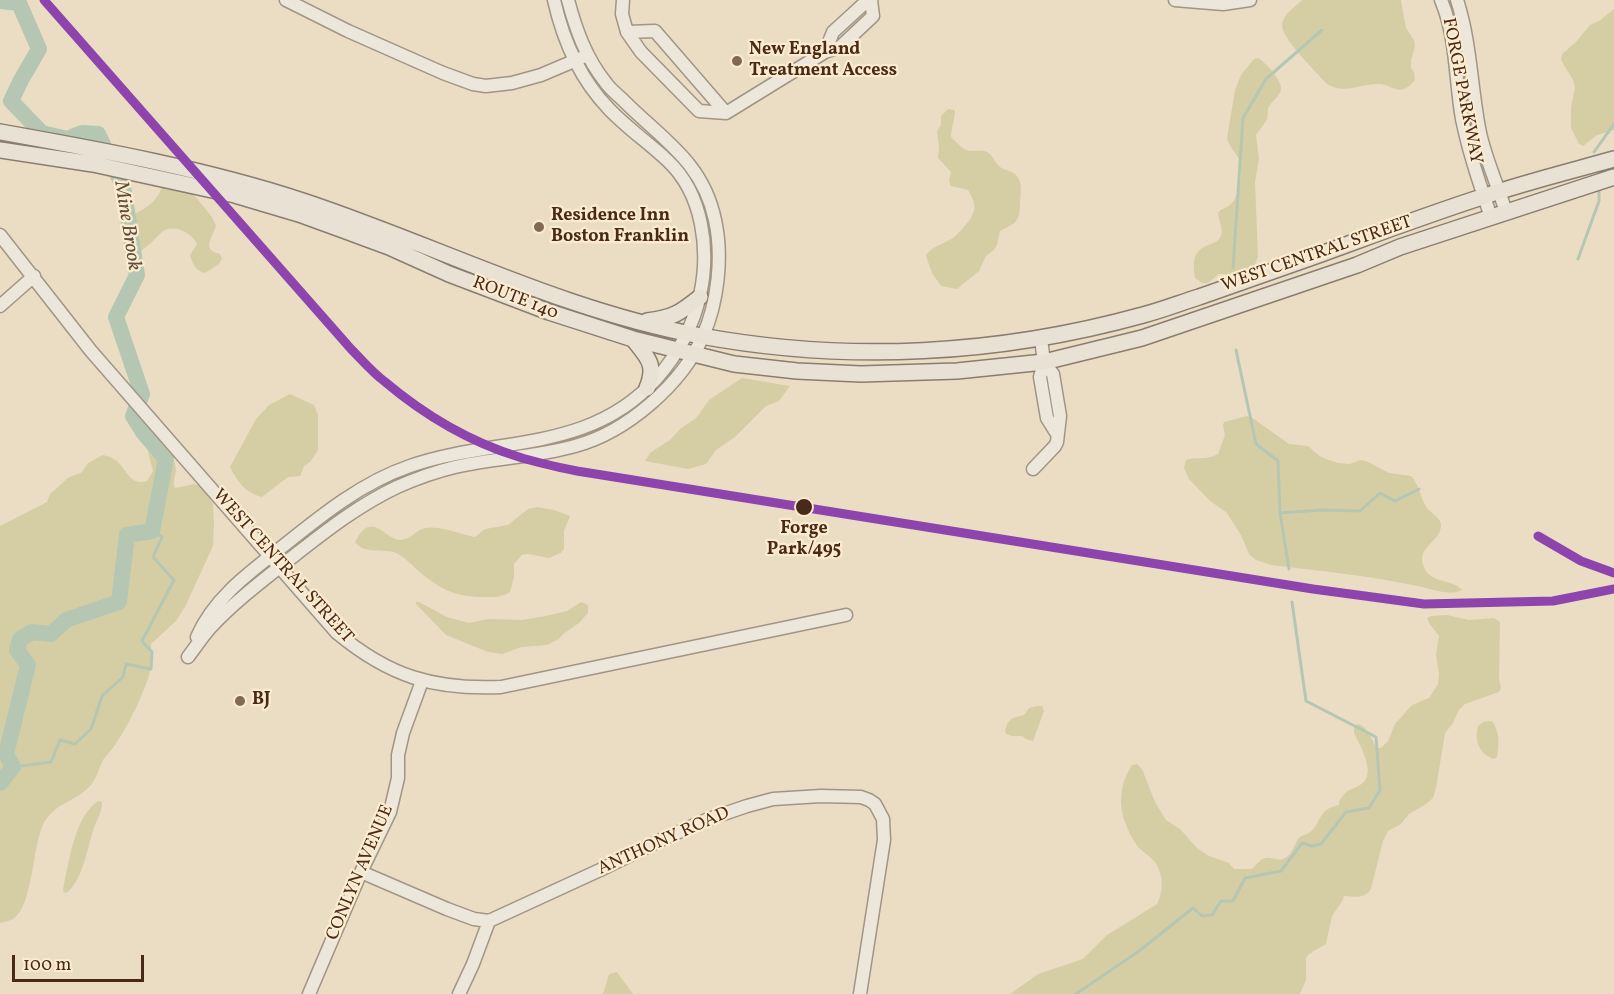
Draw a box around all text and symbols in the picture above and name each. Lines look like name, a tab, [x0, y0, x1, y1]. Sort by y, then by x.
street label: FORGE PARKWAY	[1436, 16, 1486, 166]
place label: New England Treatment Access	[749, 40, 897, 82]
marker: New England Treatment Access	[730, 54, 744, 68]
water label: Mine Brook	[107, 180, 145, 272]
place label: Residence Inn Boston Franklin	[551, 206, 689, 248]
street label: WEST CENTRAL STREET	[1219, 212, 1415, 298]
marker: Residence Inn Boston Franklin	[532, 220, 546, 234]
street label: ROUTE 140	[469, 273, 561, 325]
street label: WEST CENTRAL STREET	[207, 485, 357, 649]
marker: Forge Park/495	[794, 497, 814, 517]
place label: Forge Park/495	[767, 519, 841, 562]
place label: BJ	[252, 690, 271, 712]
marker: BJ	[233, 694, 247, 708]
street label: CONLYN AVENUE	[323, 802, 399, 944]
street label: ANTHONY ROAD	[595, 803, 733, 881]
scale bar	[15, 943, 147, 981]
text: 100 m	[23, 953, 72, 978]

